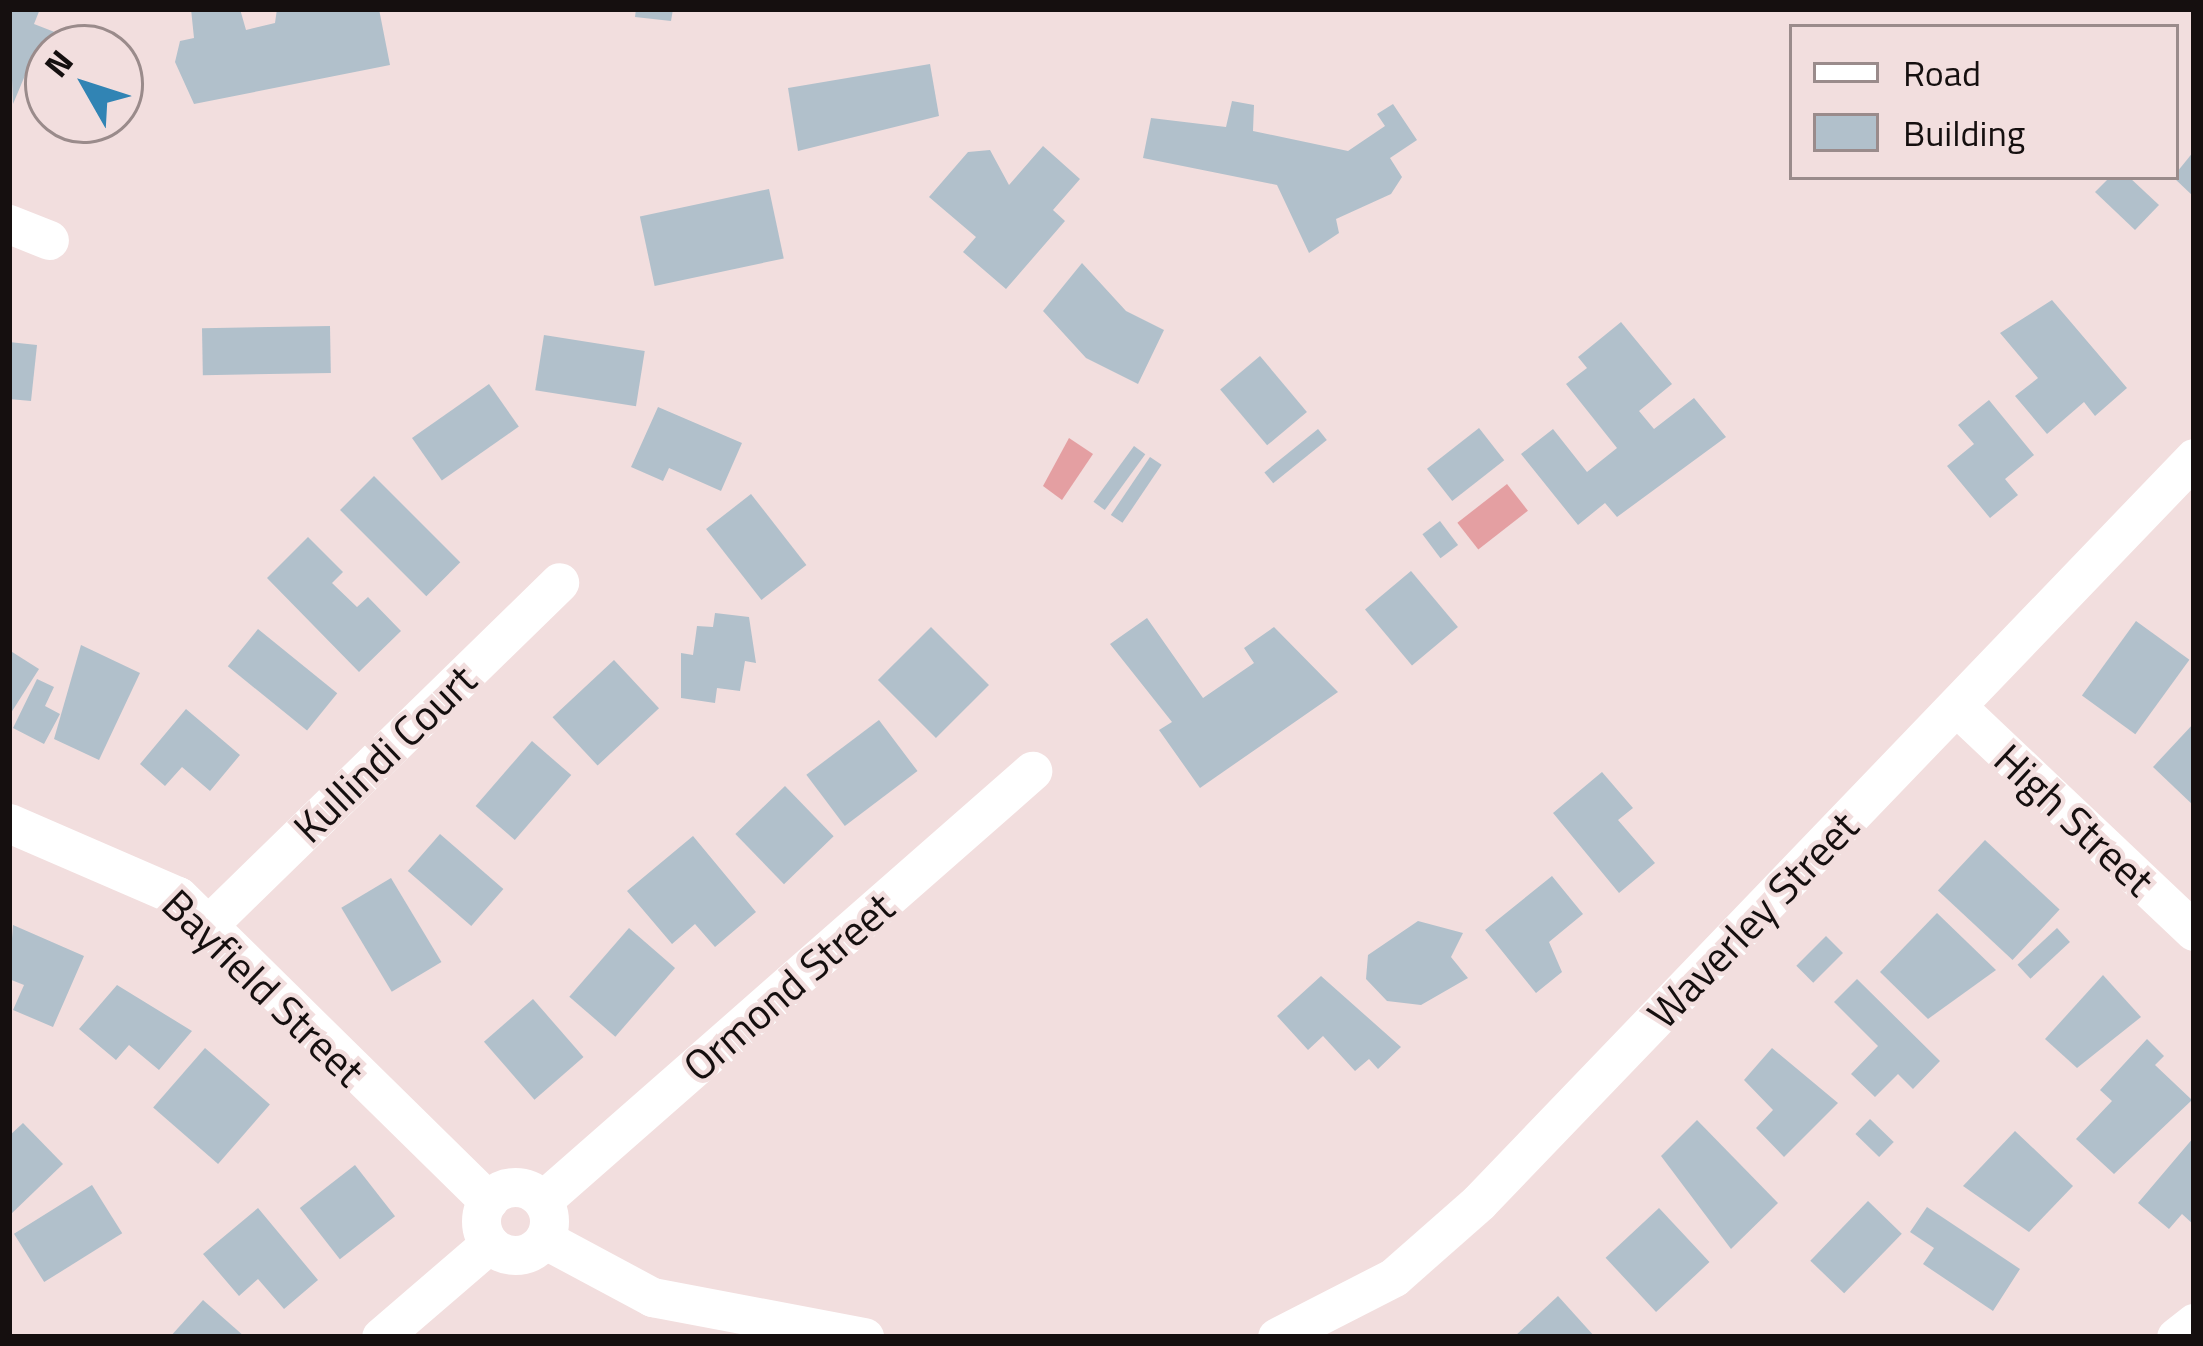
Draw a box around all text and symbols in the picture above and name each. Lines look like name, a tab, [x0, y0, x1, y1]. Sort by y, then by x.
north arrow	[24, 24, 144, 144]
legend	[1789, 24, 2179, 180]
text: N	[32, 39, 85, 88]
text: Road	[1903, 45, 1981, 100]
text: Building	[1903, 105, 2025, 160]
street label: Kullindi Court	[282, 654, 486, 852]
street label: High Street	[1985, 733, 2165, 905]
street label: Waverley Street	[1636, 800, 1868, 1038]
street label: Bayfield Street	[153, 878, 375, 1096]
street label: Ormond Street	[673, 881, 903, 1091]

